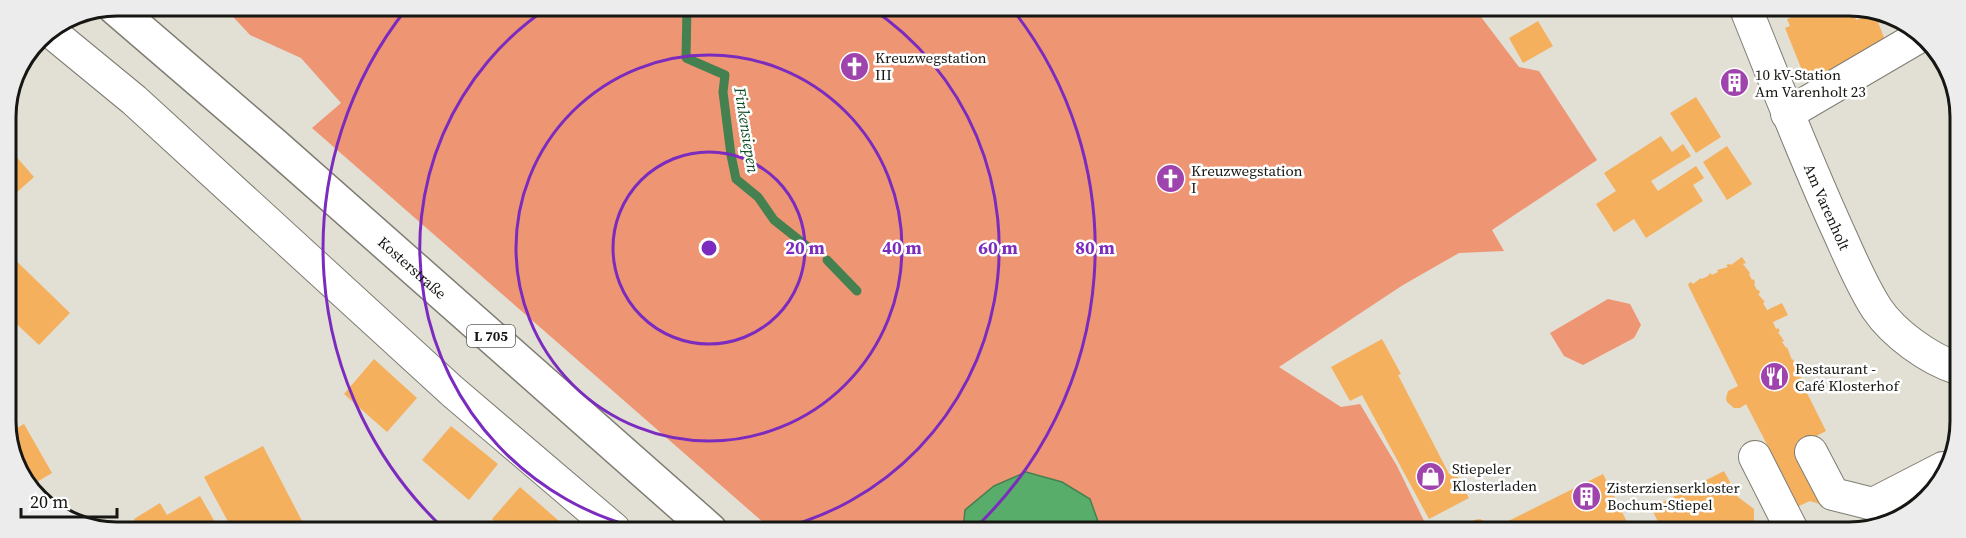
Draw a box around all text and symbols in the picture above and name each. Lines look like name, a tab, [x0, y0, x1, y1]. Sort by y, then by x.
place label: Kreuzwegstation III	[875, 47, 987, 85]
church icon: Kreuzwegstation III	[838, 50, 870, 82]
place label: 10 kV-Station Am Varenholt 23	[1755, 64, 1866, 102]
building icon: 10 kV-Station Am Varenholt 23	[1718, 67, 1750, 99]
water label: Finkensiepen	[729, 85, 765, 174]
place label: Kreuzwegstation I	[1191, 160, 1303, 198]
street label: Am Varenholt	[1799, 160, 1856, 253]
church icon: Kreuzwegstation I	[1154, 163, 1186, 195]
street label: Kosterstraße	[374, 231, 452, 303]
text: 20 m	[785, 235, 825, 260]
text: 40 m	[882, 235, 922, 260]
text: 60 m	[978, 235, 1018, 260]
text: 80 m	[1075, 235, 1115, 260]
centre of rings	[699, 238, 719, 258]
road number: L 705	[467, 325, 515, 347]
place label: Restaurant - Café Klosterhof	[1795, 358, 1901, 396]
restaurant icon: Restaurant - Café Klosterhof	[1758, 361, 1790, 393]
place label: Stiepeler Klosterladen	[1452, 458, 1537, 496]
shop icon: Stiepeler Klosterladen	[1415, 461, 1447, 493]
place label: Zisterzienserkloster Bochum-Stiepel	[1607, 477, 1740, 515]
building icon: Zisterzienserkloster Bochum-Stiepel	[1570, 480, 1602, 512]
scale bar	[21, 481, 117, 519]
text: 20 m	[30, 489, 68, 514]

